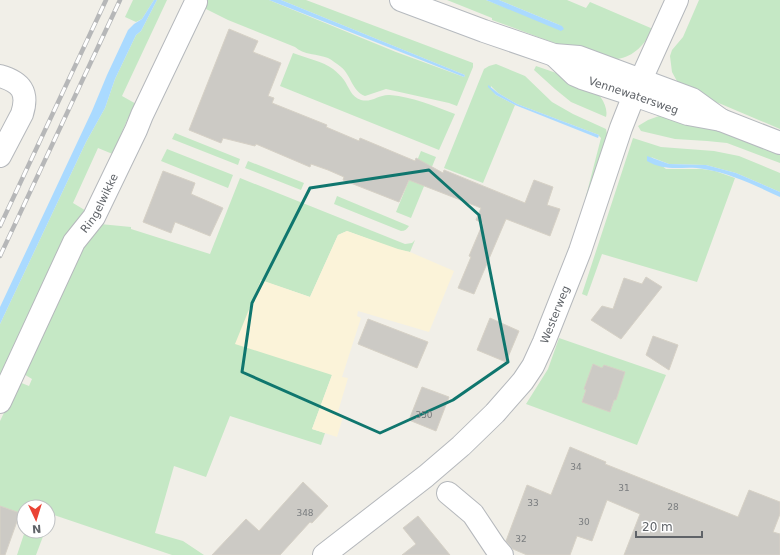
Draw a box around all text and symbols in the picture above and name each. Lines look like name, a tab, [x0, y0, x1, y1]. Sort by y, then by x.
street label: Vennewatersweg	[587, 74, 680, 117]
street label: Ringelwikke	[78, 171, 121, 235]
street label: Westerweg	[538, 284, 572, 345]
house number: 350	[415, 410, 433, 420]
house number: 34	[570, 462, 582, 472]
house number: 31	[618, 483, 630, 493]
house number: 33	[527, 498, 539, 508]
north arrow	[16, 499, 56, 539]
house number: 28	[667, 502, 679, 512]
house number: 348	[296, 508, 314, 518]
scale bar	[636, 513, 702, 539]
house number: 30	[578, 517, 590, 527]
text: 20 m	[642, 520, 673, 534]
text: N	[32, 522, 42, 535]
house number: 32	[515, 534, 527, 544]

